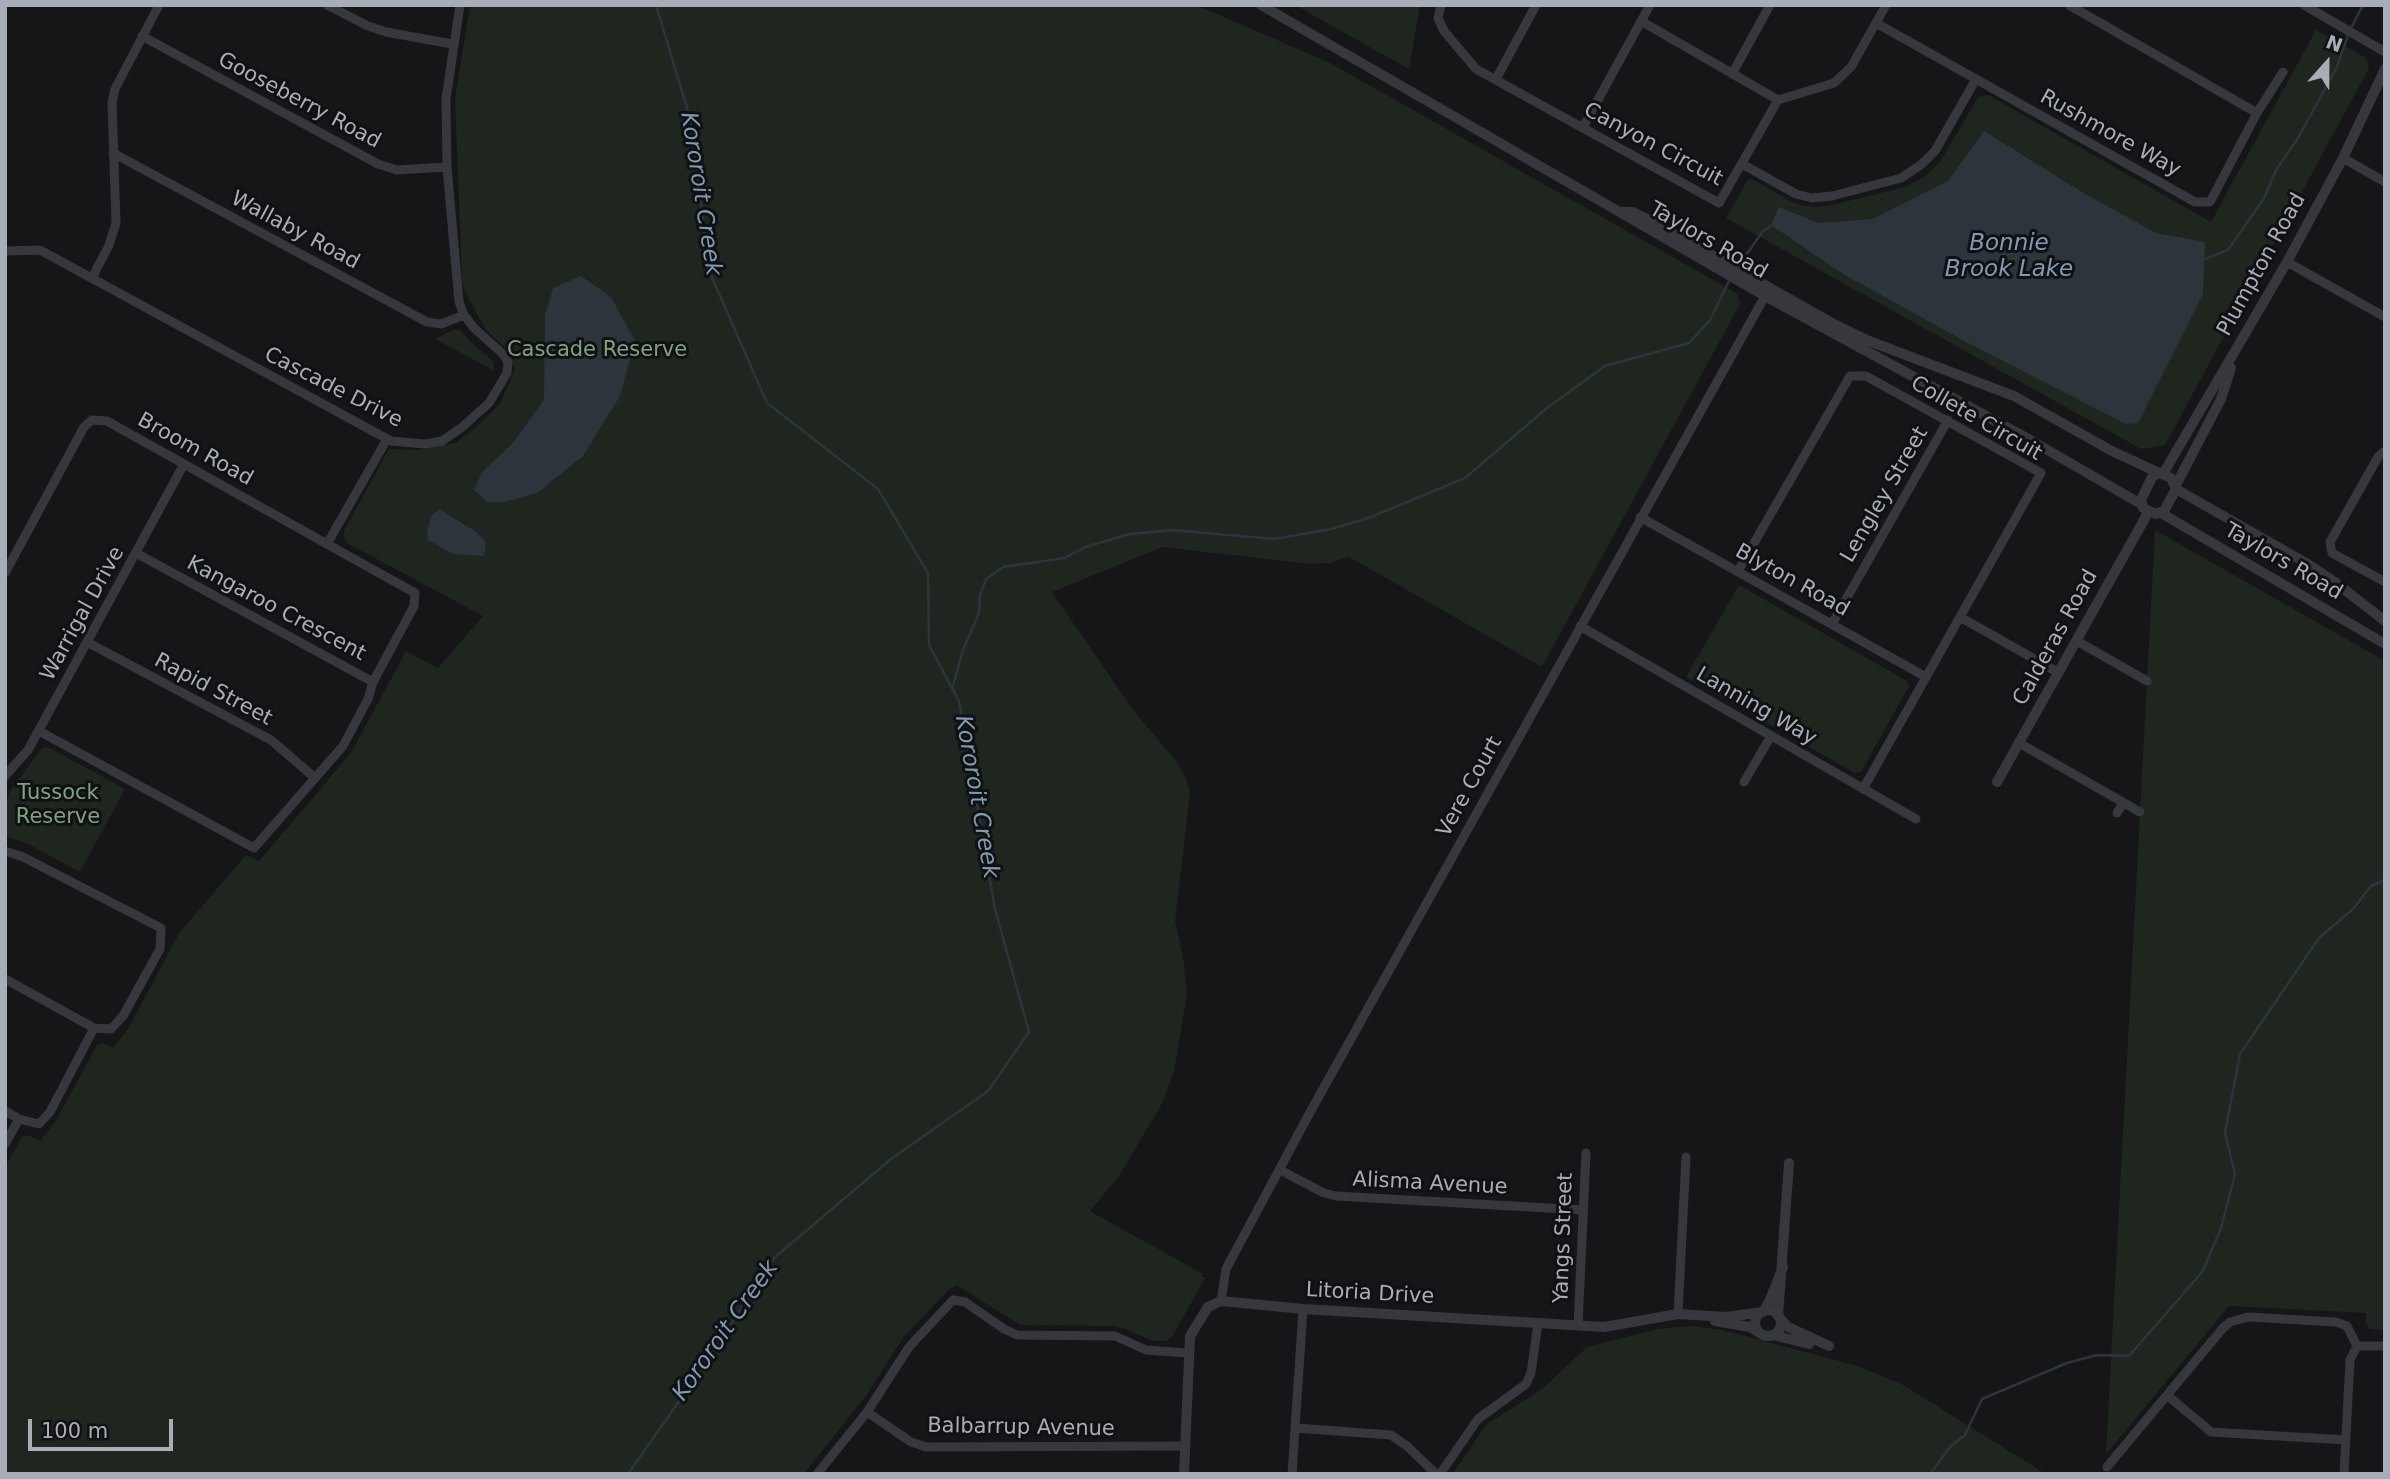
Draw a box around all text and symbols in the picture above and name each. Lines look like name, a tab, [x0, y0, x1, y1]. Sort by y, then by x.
north arrow	[2292, 28, 2362, 98]
text: N	[2323, 30, 2346, 57]
street label: Gooseberry Road	[213, 47, 385, 155]
street label: Rushmore Way	[2035, 85, 2185, 183]
street label: Canyon Circuit	[1579, 98, 1727, 192]
water label: Kororoit Creek	[673, 110, 727, 278]
street label: Wallaby Road	[226, 187, 364, 275]
street label: Plumpton Road	[2212, 189, 2312, 341]
street label: Taylors Road	[1644, 197, 1772, 285]
water label: Bonnie Brook Lake	[1945, 230, 2073, 284]
park label: Cascade Reserve	[507, 338, 687, 364]
street label: Cascade Drive	[260, 342, 406, 434]
street label: Collete Circuit	[1906, 371, 2046, 467]
street label: Broom Road	[133, 408, 257, 492]
street label: Lengley Street	[1836, 423, 1934, 567]
street label: Taylors Road	[2219, 518, 2347, 606]
street label: Blyton Road	[1731, 539, 1853, 623]
street label: Warrigal Drive	[36, 542, 130, 686]
street label: Kangaroo Crescent	[182, 551, 370, 667]
street label: Calderas Road	[2008, 566, 2104, 710]
street label: Rapid Street	[150, 648, 276, 732]
street label: Lanning Way	[1691, 662, 1821, 752]
water label: Kororoit Creek	[948, 713, 1004, 881]
street label: Vere Court	[1432, 732, 1508, 842]
park label: Tussock Reserve	[16, 781, 100, 831]
street label: Alisma Avenue	[1352, 1167, 1508, 1201]
street label: Yangs Street	[1549, 1172, 1579, 1304]
water label: Kororoit Creek	[667, 1255, 785, 1407]
street label: Litoria Drive	[1305, 1278, 1435, 1310]
scale bar	[32, 1406, 177, 1450]
street label: Balbarrup Avenue	[927, 1414, 1115, 1442]
text: 100 m	[41, 1419, 108, 1443]

